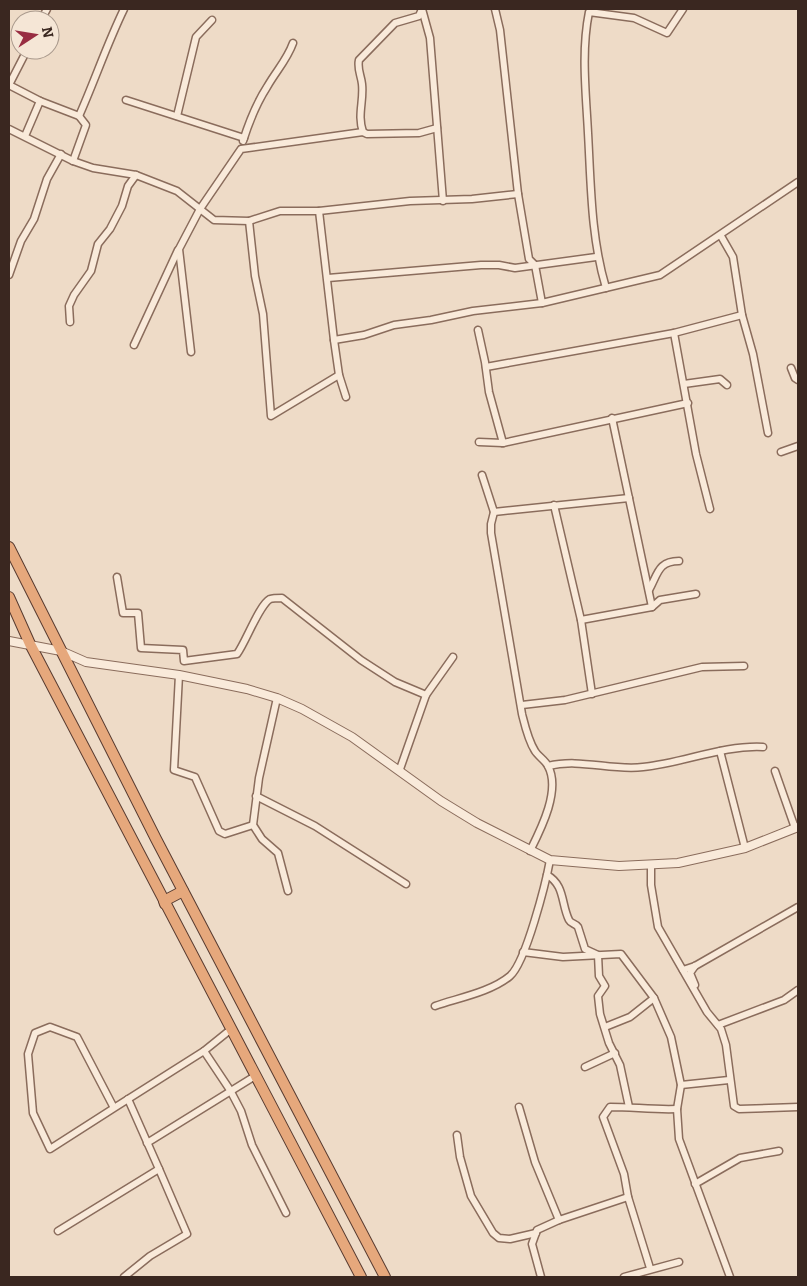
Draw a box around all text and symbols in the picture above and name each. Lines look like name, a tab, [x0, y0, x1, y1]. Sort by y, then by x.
north arrow	[10, 10, 60, 60]
text: N	[38, 25, 57, 40]

